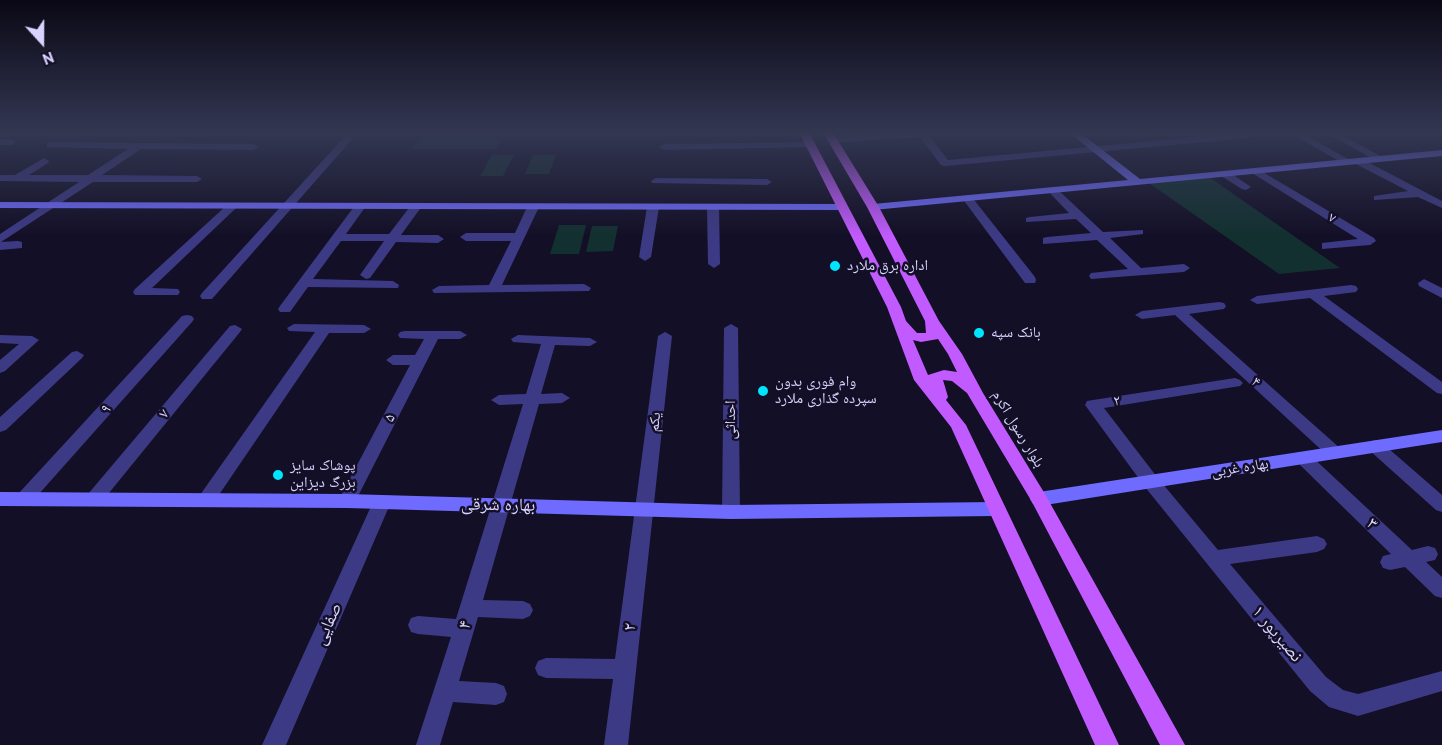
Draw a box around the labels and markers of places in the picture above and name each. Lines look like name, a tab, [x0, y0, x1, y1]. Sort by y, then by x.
place label: اداره برق ملارد	[847, 257, 928, 275]
marker: اداره برق ملارد	[828, 259, 842, 273]
place label: بانک سپه	[991, 324, 1041, 342]
marker: بانک سپه	[972, 326, 986, 340]
place label: وام فوری بدون سپرده گذاری ملارد	[775, 373, 877, 408]
marker: وام فوری بدون سپرده گذاری ملارد	[756, 384, 770, 398]
place label: پوشاک سایز بزرگ دیزاین	[290, 457, 356, 492]
marker: پوشاک سایز بزرگ دیزاین	[271, 468, 285, 482]

